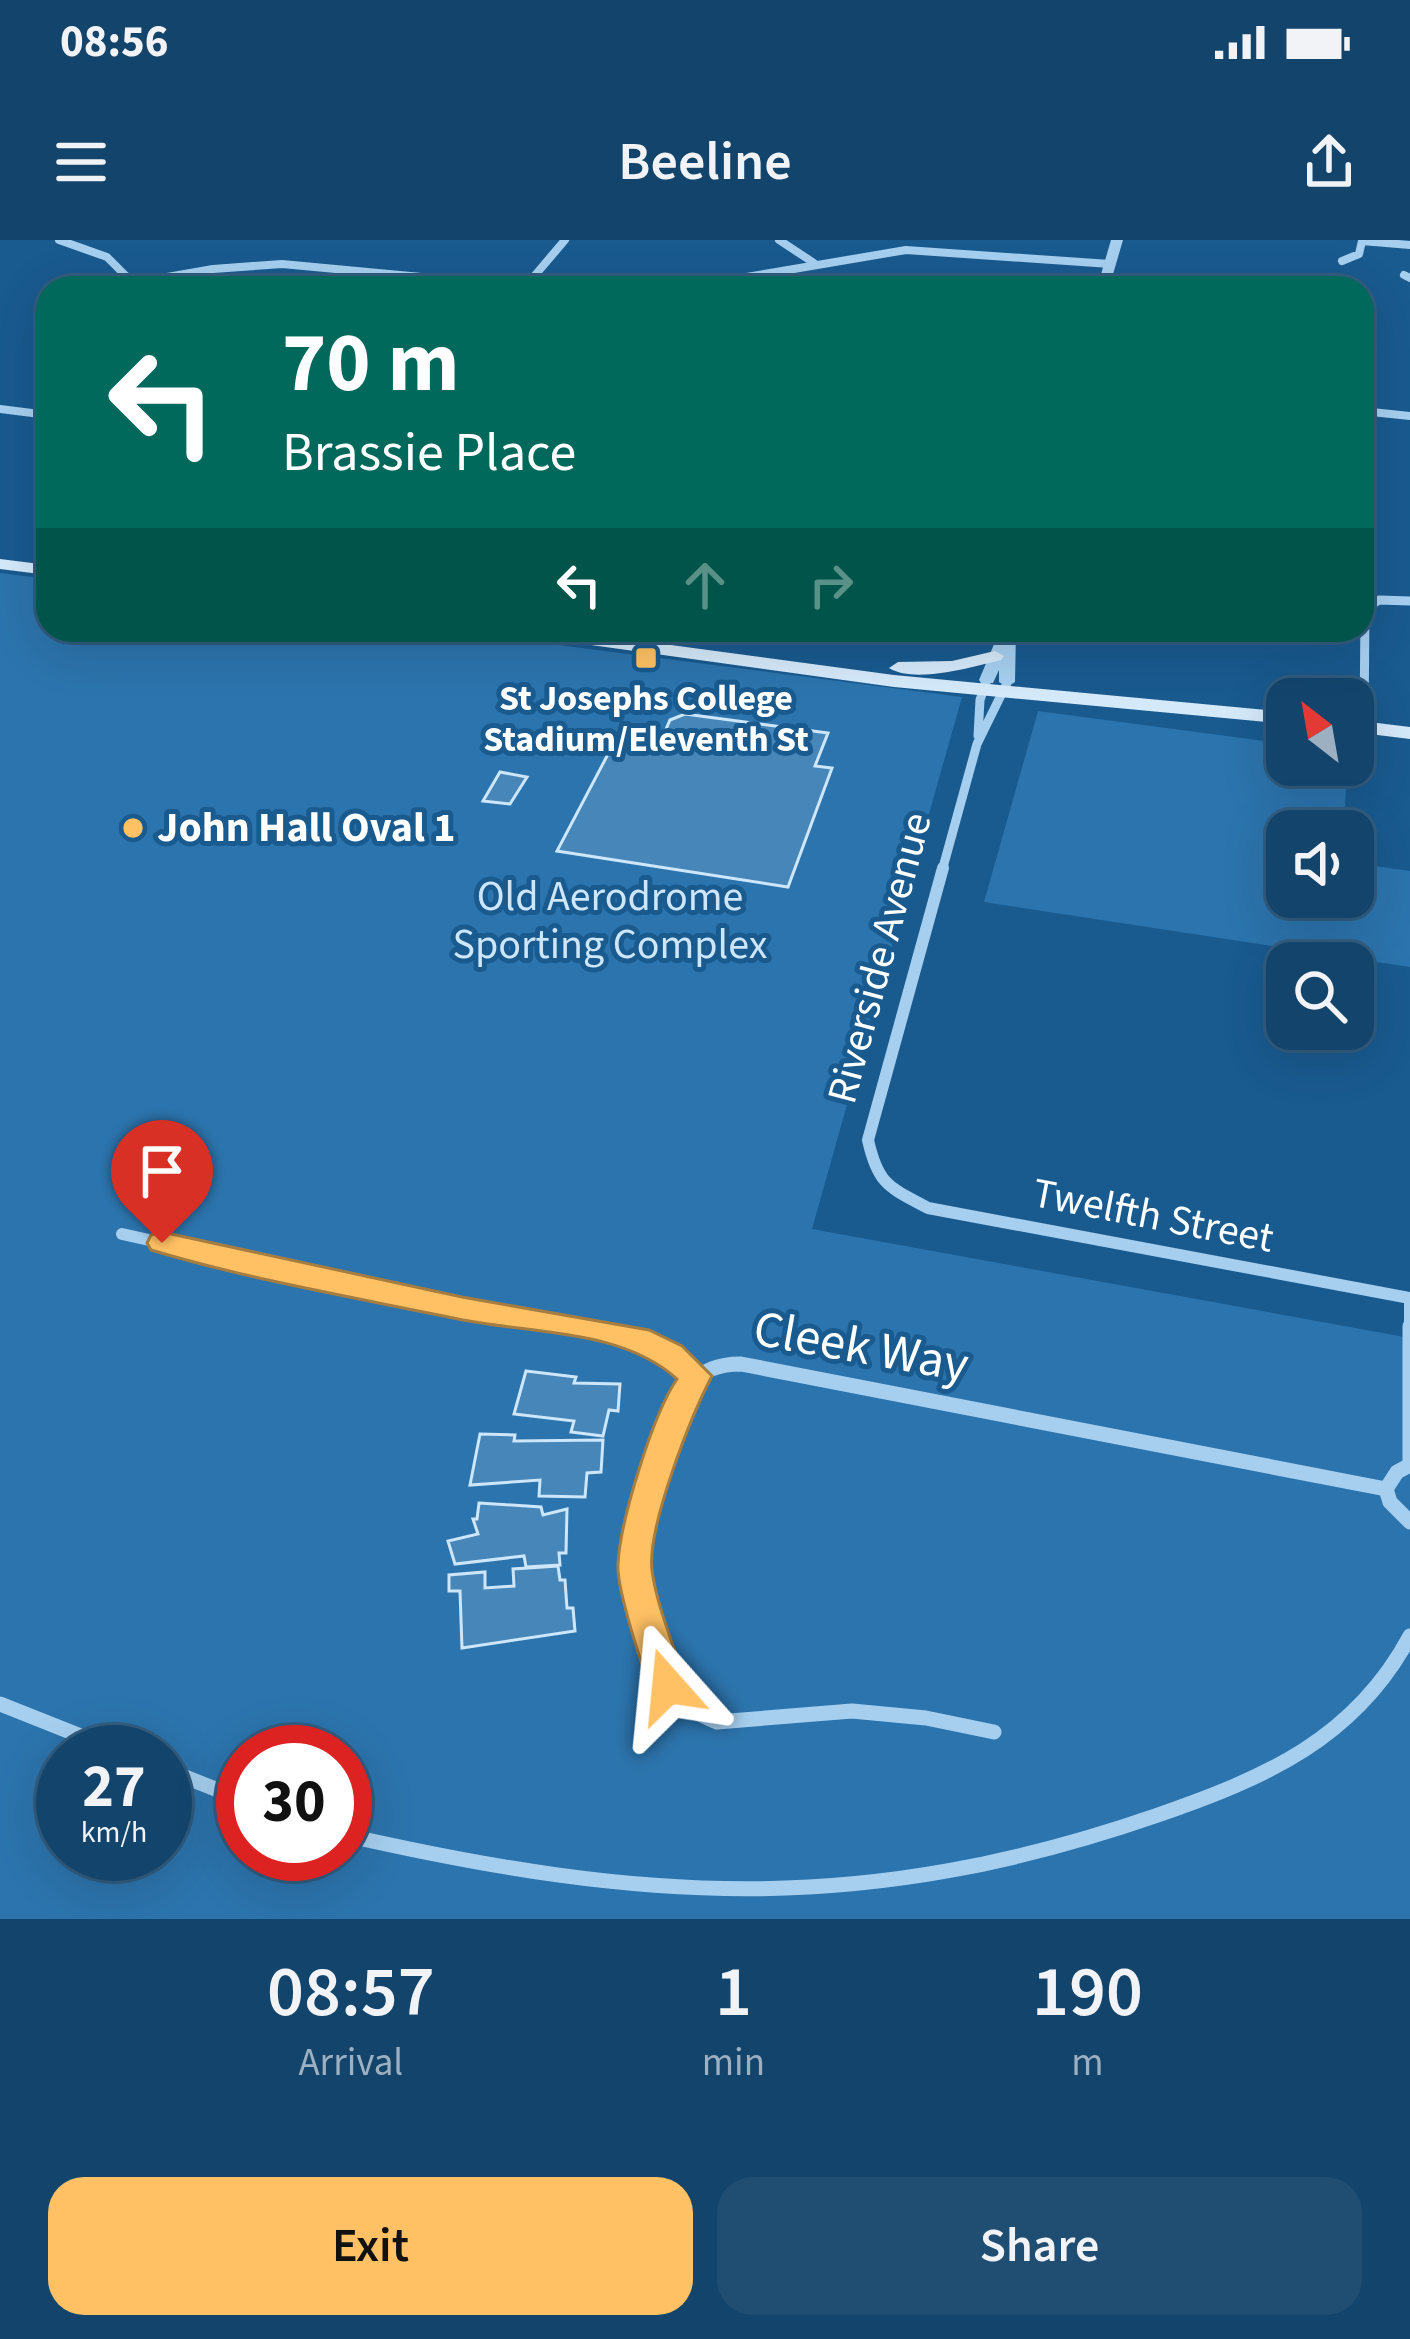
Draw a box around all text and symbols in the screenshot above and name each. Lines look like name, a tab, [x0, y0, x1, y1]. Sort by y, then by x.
text: 08:56	[60, 10, 169, 74]
text: Beeline	[618, 124, 792, 201]
icon: menu	[48, 129, 114, 195]
icon: share	[1296, 129, 1362, 195]
text: 70 m	[282, 304, 460, 424]
icon: left	[84, 324, 240, 480]
text: Brassie Place	[282, 415, 576, 492]
icon: left	[546, 552, 612, 618]
icon: ahead	[672, 552, 738, 618]
icon: right	[798, 552, 864, 618]
marker: St Josephs College Stadium/Eleventh St	[633, 645, 659, 671]
place label: St Josephs College Stadium/Eleventh St	[483, 673, 809, 765]
north arrow	[1266, 678, 1374, 786]
map controls	[1266, 678, 1374, 1050]
place label: John Hall Oval 1	[157, 798, 456, 858]
street label: Riverside Avenue	[812, 806, 948, 1110]
button: sound	[1266, 810, 1374, 918]
marker: John Hall Oval 1	[120, 815, 146, 841]
park label: Old Aerodrome Sporting Complex	[453, 867, 768, 975]
button: search	[1266, 942, 1374, 1050]
pin	[111, 1120, 213, 1243]
icon: arrive	[129, 1138, 195, 1204]
street label: Twelfth Street	[1027, 1163, 1279, 1269]
street label: Cleek Way	[748, 1293, 974, 1401]
position arrow	[605, 1623, 731, 1749]
speed limit sign: 30	[216, 1725, 372, 1881]
text: 27	[82, 1745, 146, 1830]
text: km/h	[81, 1811, 147, 1854]
text: 08:57	[267, 1941, 435, 2044]
text: 1	[715, 1941, 752, 2044]
text: 190	[1032, 1941, 1143, 2044]
text: Arrival	[298, 2035, 403, 2091]
text: min	[702, 2035, 765, 2091]
text: m	[1071, 2035, 1104, 2091]
button: Exit	[48, 2177, 693, 2315]
button: Share	[717, 2177, 1362, 2315]

